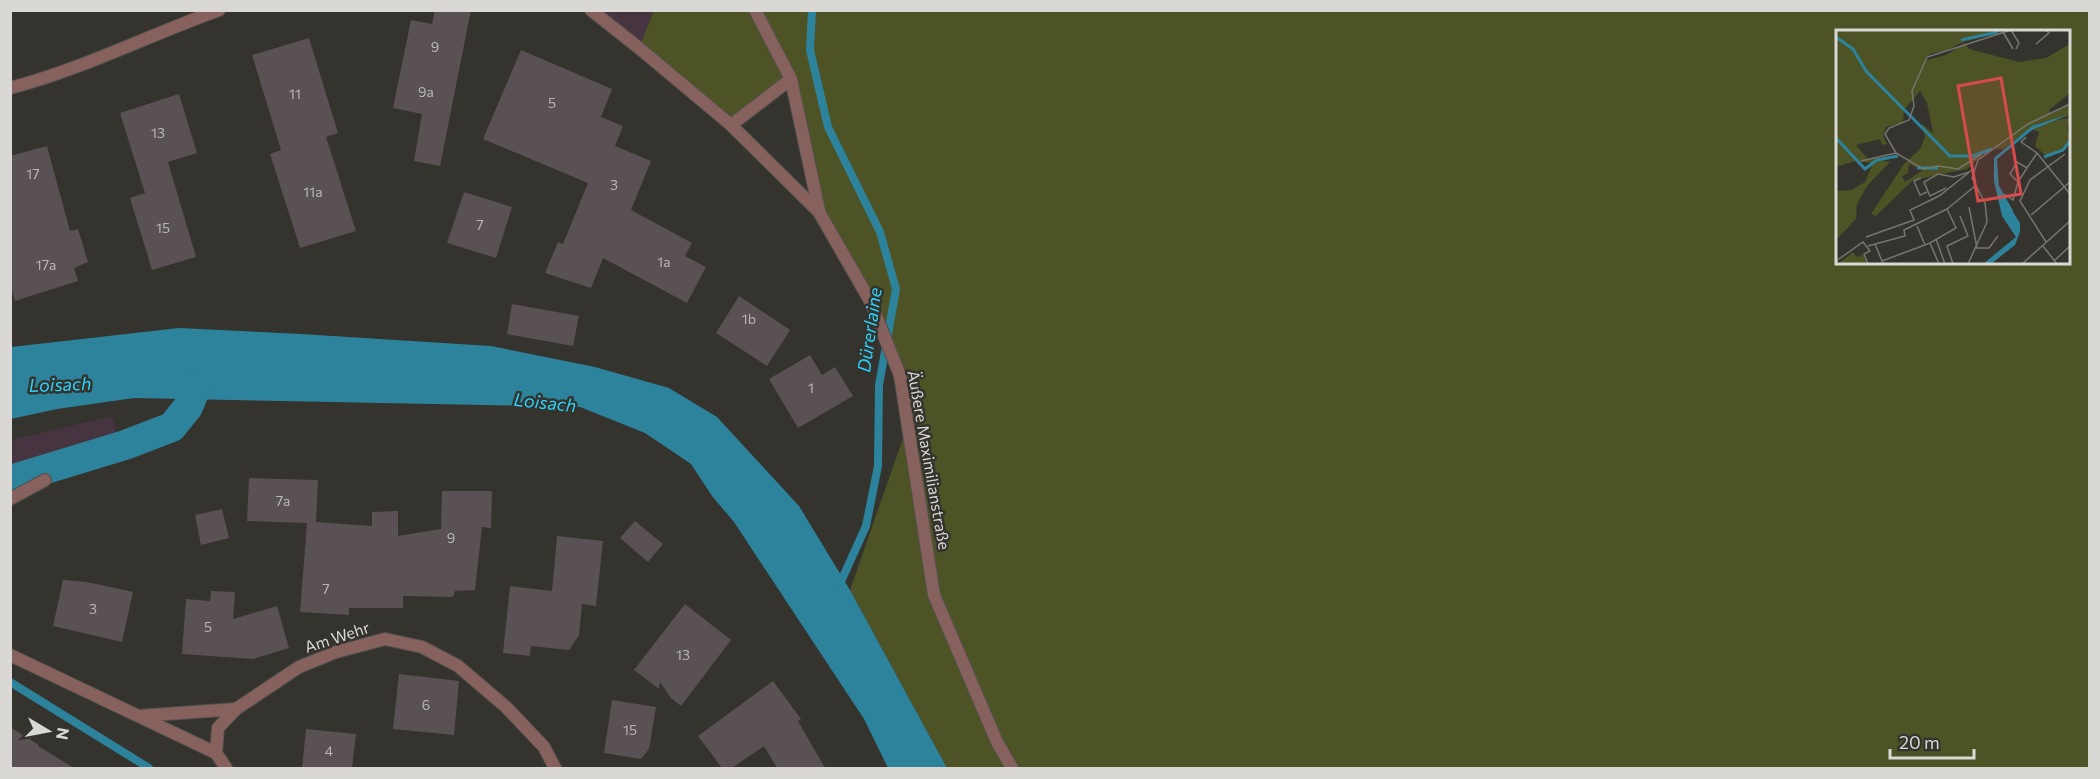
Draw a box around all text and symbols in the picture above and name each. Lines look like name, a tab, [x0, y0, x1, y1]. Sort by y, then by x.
inset map	[1836, 30, 2070, 264]
house number: 9	[431, 38, 439, 55]
house number: 9a	[418, 83, 434, 100]
house number: 11	[289, 85, 301, 102]
house number: 5	[548, 94, 556, 111]
house number: 13	[151, 124, 165, 141]
house number: 17	[26, 165, 40, 182]
house number: 3	[610, 176, 618, 193]
house number: 11a	[303, 183, 323, 200]
house number: 7	[476, 216, 484, 233]
house number: 15	[156, 219, 170, 236]
house number: 1a	[657, 253, 671, 270]
house number: 17a	[36, 256, 56, 273]
water label: Dürerlaine	[852, 286, 886, 374]
house number: 1b	[742, 310, 756, 327]
street label: Äußere Maximilianstraße	[904, 369, 955, 551]
water label: Loisach	[28, 372, 92, 396]
house number: 1	[808, 379, 814, 396]
water label: Loisach	[513, 388, 577, 416]
house number: 7a	[276, 492, 290, 509]
house number: 9	[447, 529, 455, 546]
house number: 7	[322, 580, 330, 597]
house number: 3	[89, 600, 97, 617]
street label: Am Wehr	[302, 617, 372, 656]
house number: 5	[204, 618, 212, 635]
house number: 13	[676, 646, 690, 663]
house number: 6	[422, 696, 430, 713]
north arrow	[18, 701, 78, 761]
house number: 15	[623, 721, 637, 738]
scale bar	[1890, 722, 1974, 760]
text: N	[53, 726, 74, 741]
text: 20 m	[1899, 731, 1940, 753]
house number: 4	[325, 742, 334, 759]

